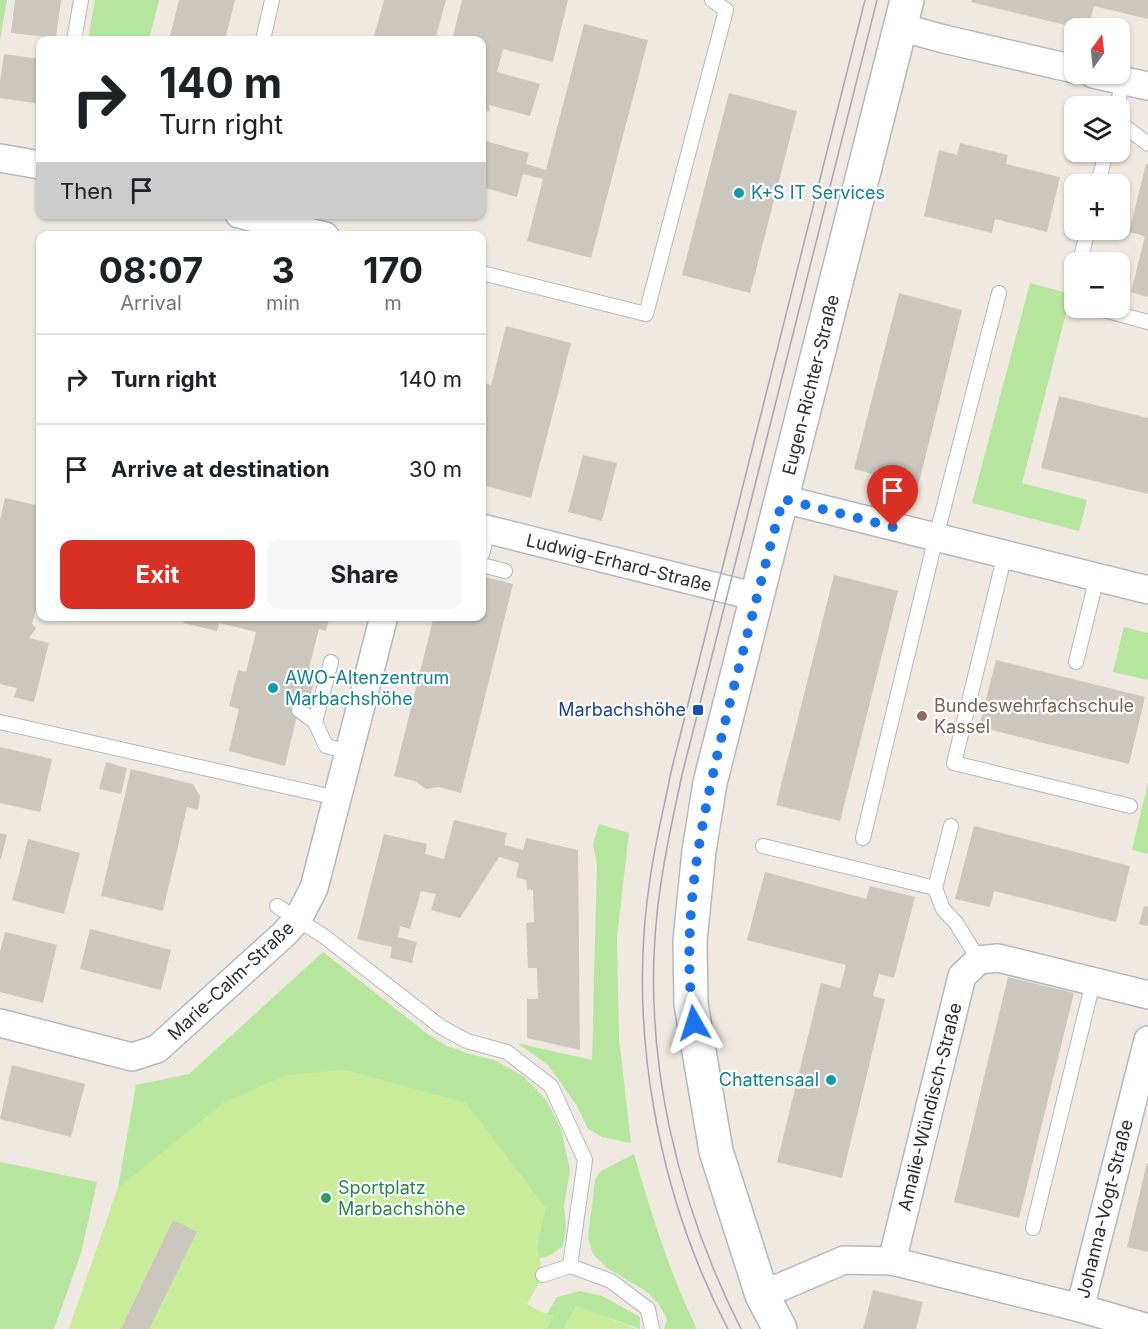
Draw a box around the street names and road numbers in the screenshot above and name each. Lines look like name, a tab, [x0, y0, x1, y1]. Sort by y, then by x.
street label: Eugen-Richter-Straße	[778, 292, 843, 477]
street label: Ludwig-Erhard-Straße	[524, 529, 714, 596]
street label: Marie-Calm-Straße	[163, 917, 298, 1044]
street label: Amalie-Wündisch-Straße	[893, 1001, 966, 1213]
street label: Johanna-Vogt-Straße	[1072, 1117, 1137, 1301]

